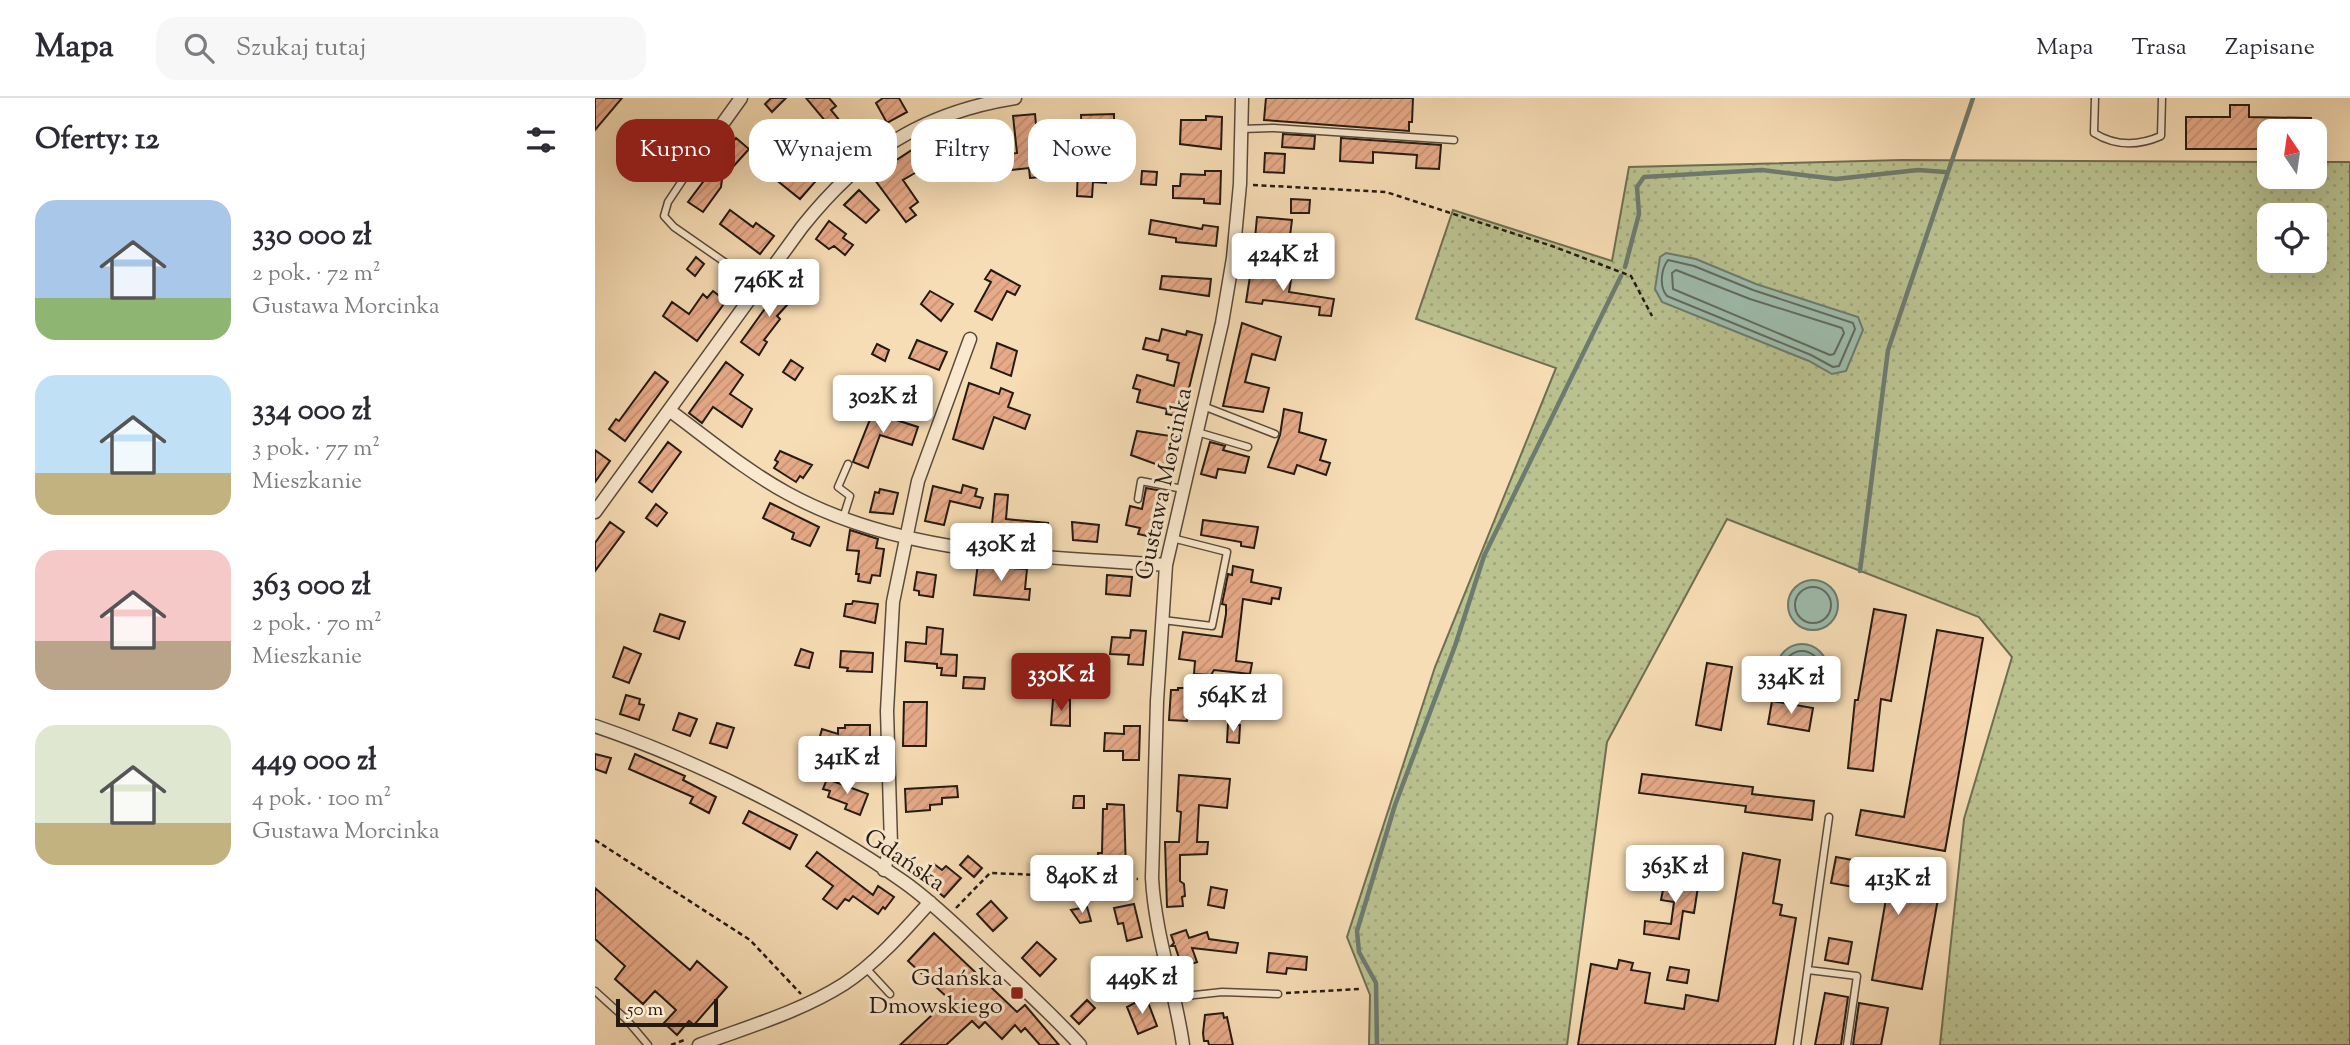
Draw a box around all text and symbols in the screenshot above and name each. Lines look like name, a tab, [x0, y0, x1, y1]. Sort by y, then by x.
search box	[156, 17, 646, 80]
text: Mapa	[35, 24, 114, 72]
icon: search	[180, 29, 218, 67]
text: Szukaj tutaj	[236, 30, 366, 67]
text: Mapa	[2036, 31, 2094, 65]
text: Trasa	[2132, 31, 2187, 65]
text: Zapisane	[2225, 31, 2315, 65]
text: Oferty: 12	[35, 119, 159, 162]
chip: Kupno	[616, 119, 735, 182]
chip: Wynajem	[749, 119, 897, 182]
chip: Filtry	[911, 119, 1014, 182]
chip: Nowe	[1028, 119, 1136, 182]
north arrow	[2257, 119, 2327, 189]
map controls	[2257, 119, 2327, 273]
icon: filters	[522, 121, 560, 159]
button: locate	[2257, 203, 2327, 273]
text: 330 000 zł	[252, 215, 372, 258]
icon: home	[91, 228, 175, 312]
pin: 424K zł	[1218, 234, 1348, 293]
text: 424K zł	[1248, 239, 1318, 272]
text: 2 pok. · 72 m²	[252, 258, 381, 291]
pin: 746K zł	[704, 260, 834, 319]
text: 746K zł	[734, 265, 804, 298]
text: Gustawa Morcinka	[252, 291, 440, 324]
pin: 302K zł	[818, 376, 948, 435]
text: 302K zł	[849, 381, 917, 414]
street label: Gustawa Morcinka	[1128, 385, 1202, 583]
text: 334 000 zł	[252, 390, 371, 433]
icon: home	[91, 403, 175, 487]
text: 3 pok. · 77 m²	[252, 433, 380, 466]
text: Mieszkanie	[252, 466, 362, 499]
pin: 430K zł	[936, 524, 1066, 583]
text: 430K zł	[966, 529, 1036, 562]
text: 363 000 zł	[252, 565, 371, 608]
icon: home	[91, 578, 175, 662]
text: 2 pok. · 70 m²	[252, 608, 382, 641]
text: Mieszkanie	[252, 641, 362, 674]
pin: 330K zł	[996, 654, 1126, 713]
pin: 334K zł	[1726, 656, 1856, 716]
text: 330K zł	[1027, 659, 1095, 692]
text: 334K zł	[1758, 662, 1824, 695]
pin: 564K zł	[1168, 674, 1298, 734]
text: 564K zł	[1199, 680, 1267, 713]
pin: 341K zł	[782, 736, 912, 796]
text: 449 000 zł	[252, 740, 377, 783]
text: 341K zł	[814, 742, 880, 775]
icon: home	[91, 753, 175, 837]
text: 4 pok. · 100 m²	[252, 783, 391, 816]
text: Gustawa Morcinka	[252, 816, 440, 849]
street label: Gdańska	[856, 821, 952, 901]
pin: 363K zł	[1610, 846, 1740, 905]
text: 363K zł	[1642, 851, 1708, 884]
pin: 840K zł	[1017, 856, 1147, 915]
pin: 413K zł	[1833, 858, 1963, 917]
text: 840K zł	[1046, 861, 1118, 894]
text: 413K zł	[1865, 863, 1931, 896]
pin: 449K zł	[1077, 956, 1207, 1016]
place label: Gdańska Dmowskiego	[869, 962, 1003, 1024]
text: 449K zł	[1107, 962, 1177, 995]
marker: Gdańska Dmowskiego	[1009, 985, 1025, 1001]
scale bar	[616, 996, 717, 1028]
text: 50 m	[627, 997, 663, 1024]

